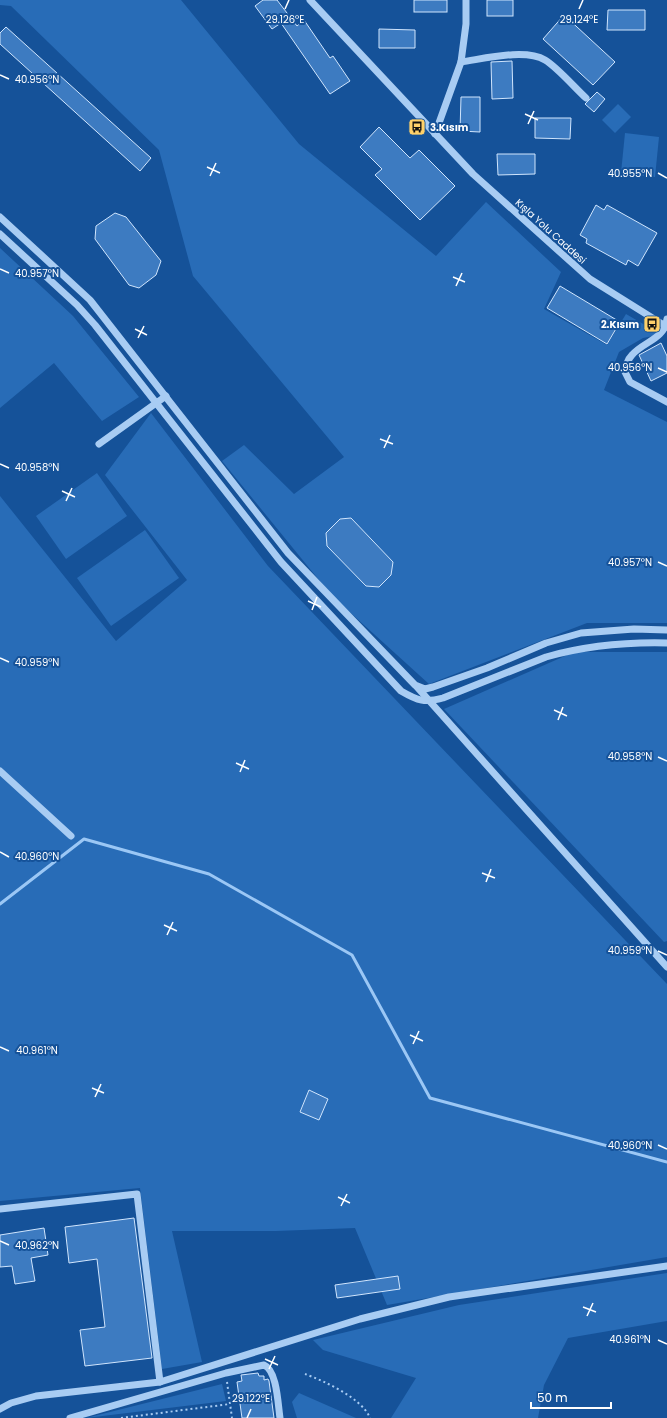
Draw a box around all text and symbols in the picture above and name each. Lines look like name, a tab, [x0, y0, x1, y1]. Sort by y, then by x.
text: 29.126°E	[266, 12, 304, 27]
text: 29.124°E	[560, 12, 598, 27]
text: 40.956°N	[15, 72, 59, 87]
bus stop icon: 3.Kısım	[407, 117, 427, 137]
place label: 3.Kısım	[430, 120, 469, 135]
text: 40.955°N	[608, 166, 652, 181]
street label: Kışla Yolu Caddesi	[512, 195, 590, 267]
text: 40.957°N	[15, 266, 59, 281]
bus stop icon: 2.Kısım	[642, 314, 662, 334]
place label: 2.Kısım	[601, 317, 639, 332]
text: 40.956°N	[608, 360, 652, 375]
text: 40.958°N	[15, 460, 59, 475]
text: 40.957°N	[608, 555, 652, 570]
text: 40.959°N	[15, 655, 59, 670]
text: 40.958°N	[608, 749, 652, 764]
text: 40.960°N	[15, 849, 59, 864]
text: 40.959°N	[608, 943, 652, 958]
text: 40.961°N	[16, 1043, 58, 1058]
text: 40.960°N	[608, 1138, 652, 1153]
text: 40.962°N	[15, 1238, 59, 1253]
text: 40.961°N	[609, 1332, 651, 1347]
scale bar	[531, 1384, 611, 1410]
text: 50 m	[537, 1389, 568, 1406]
text: 29.122°E	[232, 1391, 270, 1406]

